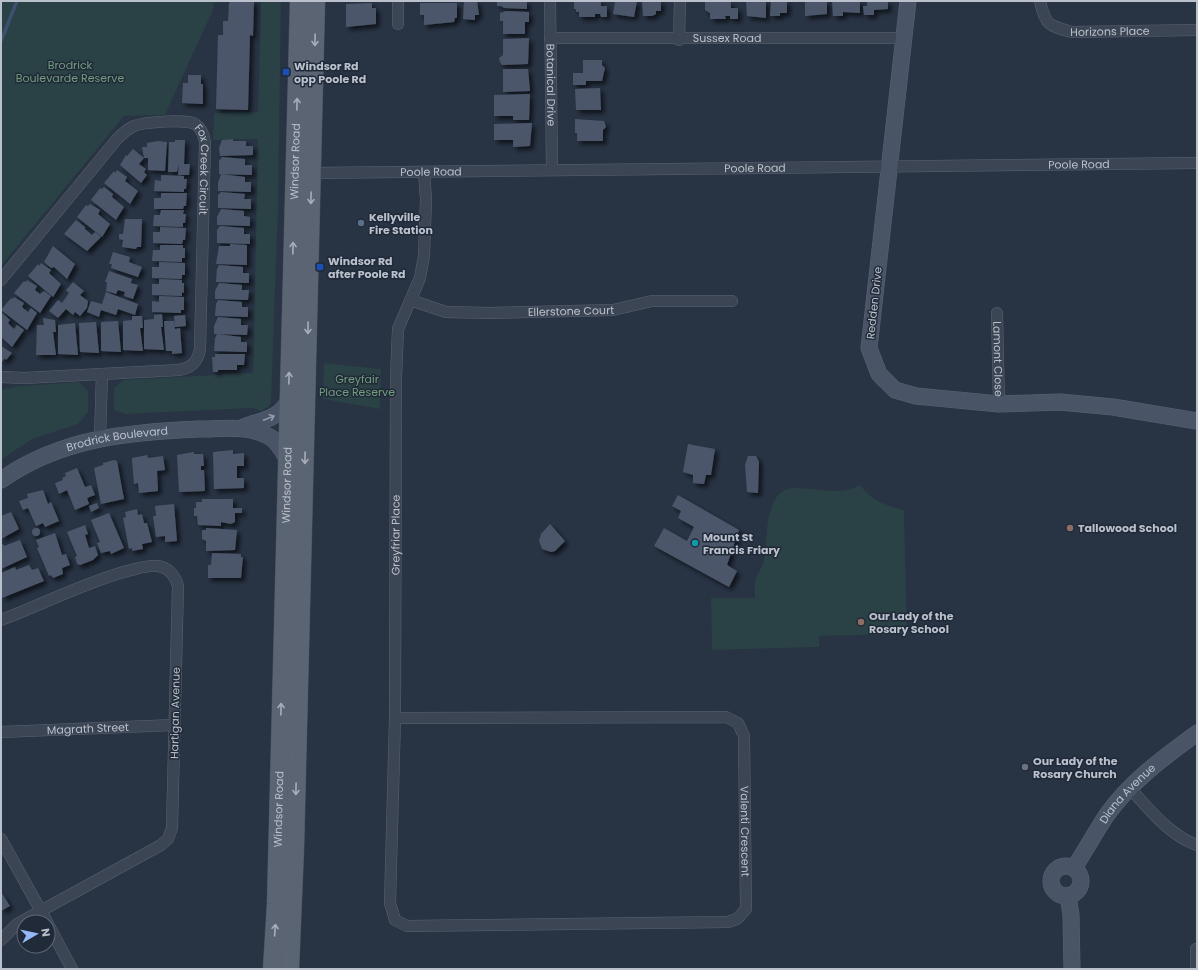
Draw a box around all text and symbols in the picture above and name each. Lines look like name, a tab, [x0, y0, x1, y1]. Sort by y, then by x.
street label: Horizons Place	[1070, 23, 1150, 40]
street label: Sussex Road	[693, 30, 761, 46]
one-way arrow	[312, 33, 319, 46]
street label: Botanical Drive	[543, 44, 559, 126]
park label: Brodrick Boulevarde Reserve	[16, 57, 124, 86]
place label: Windsor Rd opp Poole Rd	[294, 58, 366, 87]
marker: Windsor Rd opp Poole Rd	[281, 67, 291, 77]
one-way arrow	[293, 98, 300, 111]
street label: Fox Creek Circuit	[191, 120, 213, 215]
street label: Windsor Road	[286, 123, 304, 200]
street label: Poole Road	[1048, 156, 1110, 173]
street label: Poole Road	[724, 160, 786, 176]
street label: Poole Road	[400, 163, 462, 180]
one-way arrow	[308, 191, 315, 204]
place label: Kellyville Fire Station	[369, 209, 433, 238]
marker: Kellyville Fire Station	[356, 218, 366, 228]
one-way arrow	[289, 242, 297, 255]
place label: Windsor Rd after Poole Rd	[328, 253, 406, 282]
marker: Windsor Rd after Poole Rd	[315, 262, 325, 272]
street label: Redden Drive	[862, 266, 886, 340]
street label: Ellerstone Court	[528, 302, 614, 320]
one-way arrow	[304, 321, 312, 334]
street label: Lamont Close	[989, 321, 1007, 397]
park label: Greyfair Place Reserve	[319, 371, 395, 400]
one-way arrow	[286, 372, 293, 385]
one-way arrow	[262, 414, 274, 422]
street label: Brodrick Boulevard	[64, 423, 169, 455]
street label: Windsor Road	[278, 447, 296, 524]
one-way arrow	[301, 451, 308, 464]
street label: Greyfriar Place	[387, 494, 404, 575]
place label: Tallowood School	[1078, 520, 1177, 536]
marker: Tallowood School	[1065, 523, 1075, 533]
place label: Mount St Francis Friary	[703, 529, 780, 558]
marker: Mount St Francis Friary	[690, 538, 700, 548]
place label: Our Lady of the Rosary School	[869, 608, 954, 637]
marker: Our Lady of the Rosary School	[856, 617, 866, 627]
street label: Hartigan Avenue	[166, 667, 184, 759]
one-way arrow	[277, 703, 285, 716]
street label: Magrath Street	[47, 719, 129, 738]
place label: Our Lady of the Rosary Church	[1033, 753, 1118, 782]
street label: Diana Avenue	[1095, 760, 1159, 827]
marker: Our Lady of the Rosary Church	[1020, 762, 1030, 772]
street label: Windsor Road	[269, 771, 287, 848]
one-way arrow	[293, 782, 300, 795]
street label: Valenti Crescent	[737, 786, 754, 877]
north arrow	[16, 914, 56, 954]
one-way arrow	[271, 924, 278, 937]
text: N	[37, 927, 54, 938]

